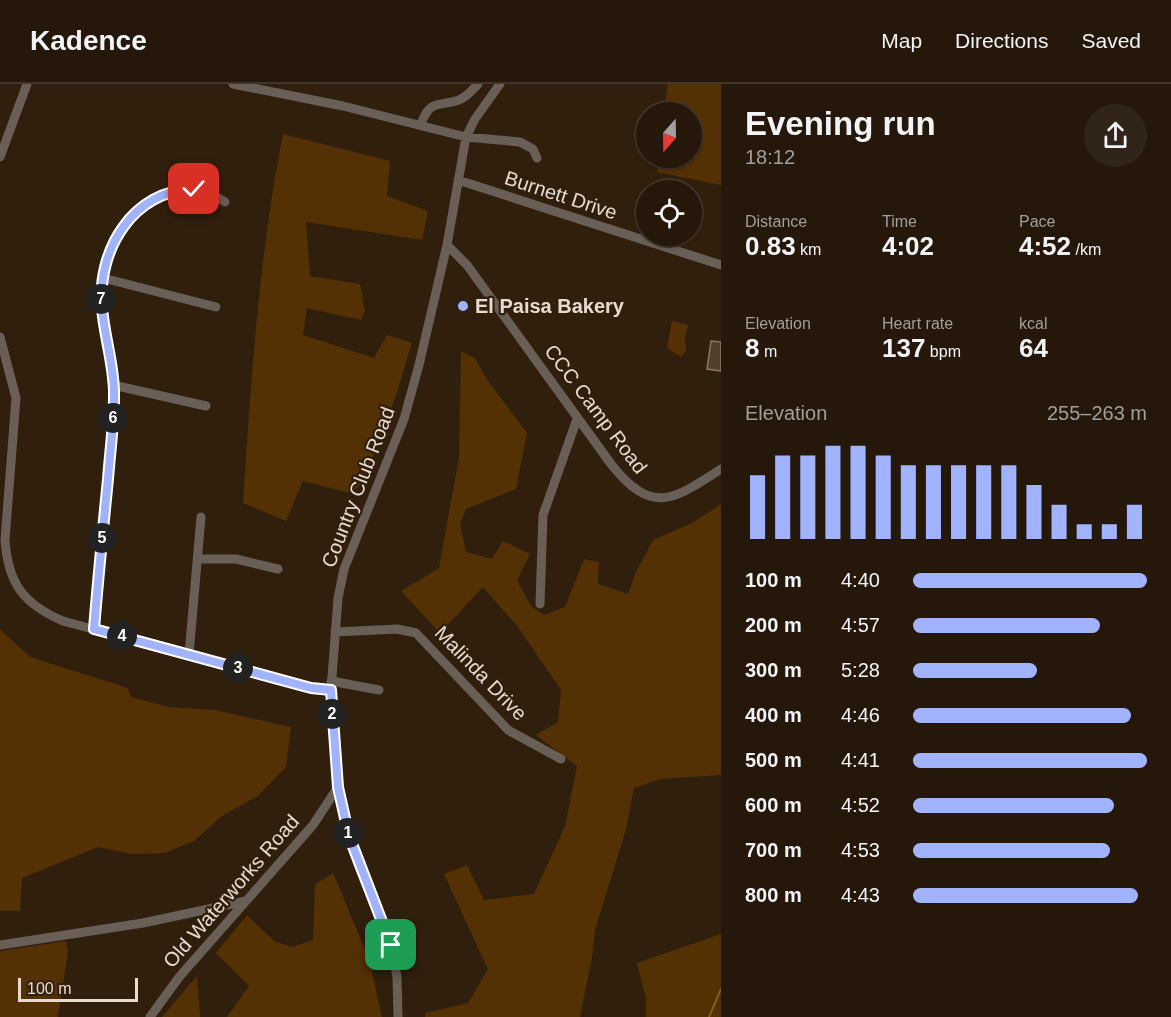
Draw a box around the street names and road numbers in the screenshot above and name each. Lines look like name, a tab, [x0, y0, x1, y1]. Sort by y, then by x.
street label: Burnett Drive	[502, 167, 620, 223]
street label: CCC Camp Road	[540, 340, 652, 478]
street label: Country Club Road	[317, 404, 399, 570]
street label: Malinda Drive	[431, 621, 531, 725]
street label: Old Waterworks Road	[159, 810, 303, 972]

